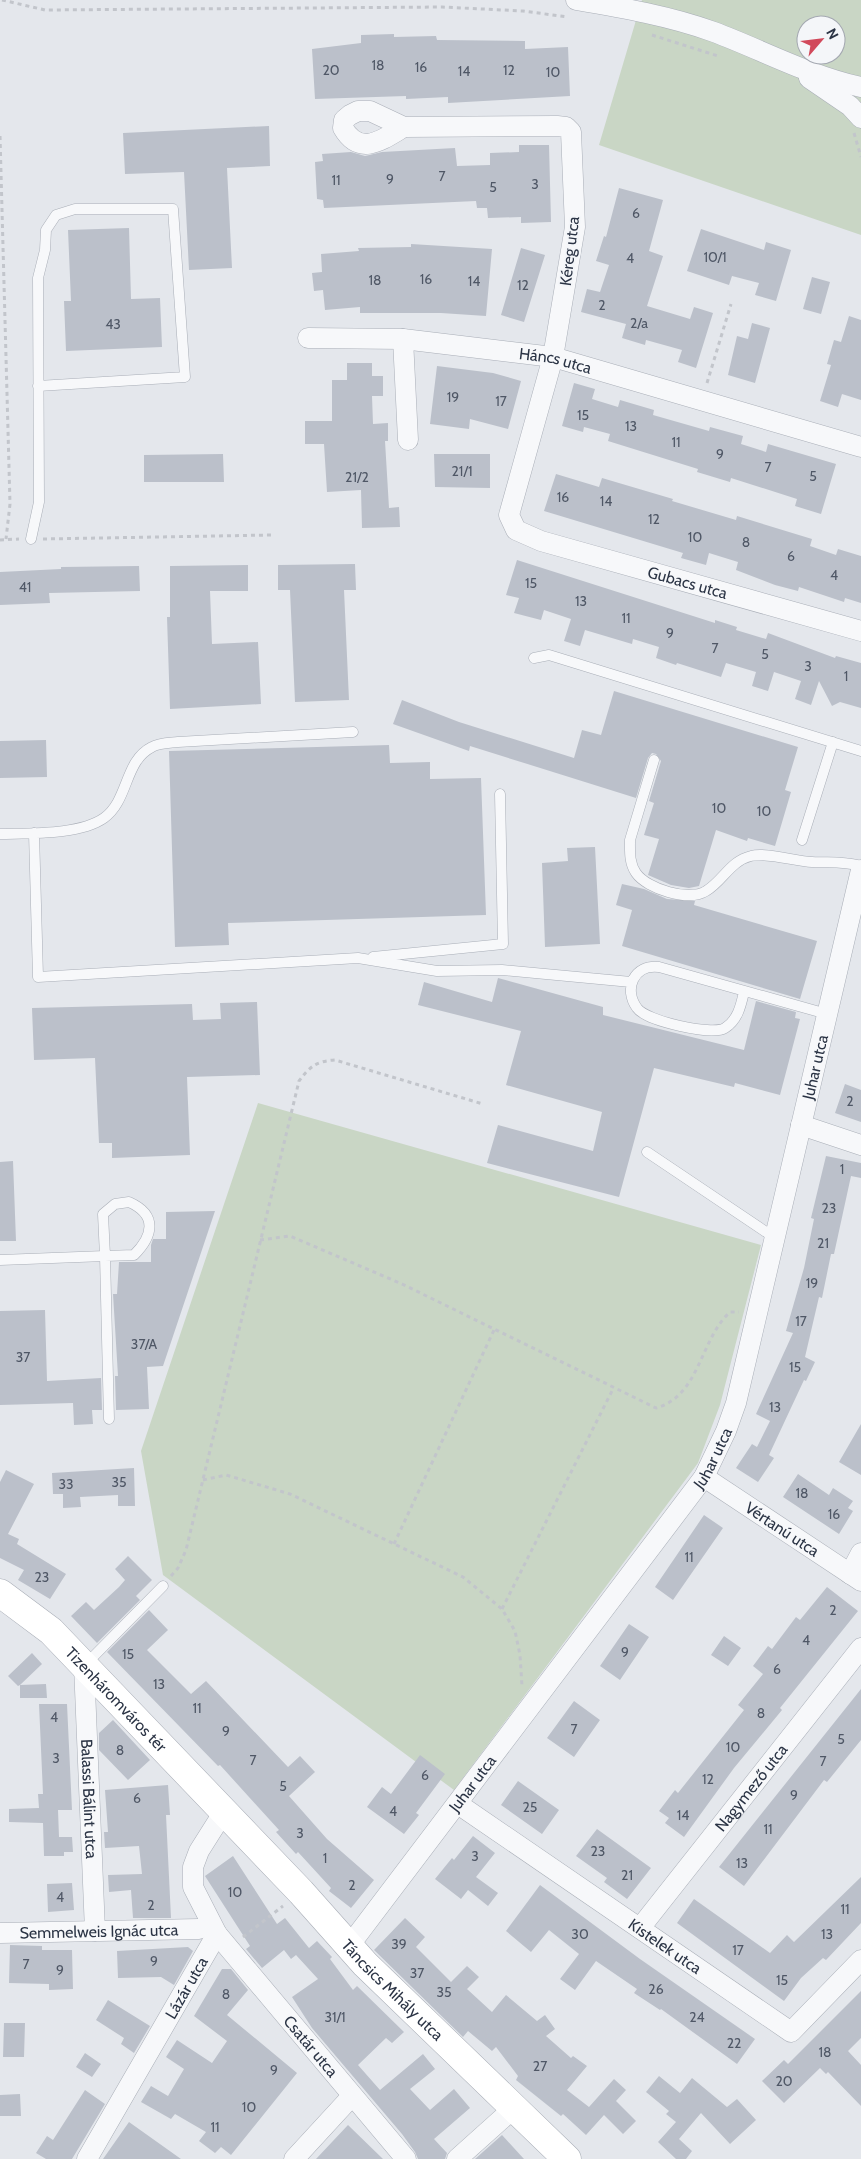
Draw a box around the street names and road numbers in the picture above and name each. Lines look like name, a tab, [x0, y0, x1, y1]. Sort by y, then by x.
street label: Kéreg utca	[556, 215, 583, 287]
street label: Háncs utca	[518, 344, 594, 378]
street label: Gubacs utca	[646, 562, 730, 603]
street label: Juhar utca	[798, 1033, 832, 1102]
street label: Juhar utca	[689, 1424, 736, 1494]
street label: Vértanú utca	[741, 1498, 823, 1561]
street label: Tizenháromváros tér	[61, 1643, 171, 1757]
street label: Balassi Bálint utca	[77, 1739, 101, 1860]
street label: Nagymező utca	[711, 1740, 792, 1835]
street label: Juhar utca	[444, 1751, 500, 1816]
street label: Kistelek utca	[625, 1915, 705, 1978]
street label: Semmelweis Ignác utca	[19, 1920, 179, 1943]
street label: Táncsics Mihály utca	[337, 1935, 447, 2045]
street label: Lázár utca	[161, 1953, 212, 2022]
street label: Csatár utca	[279, 2012, 342, 2081]

